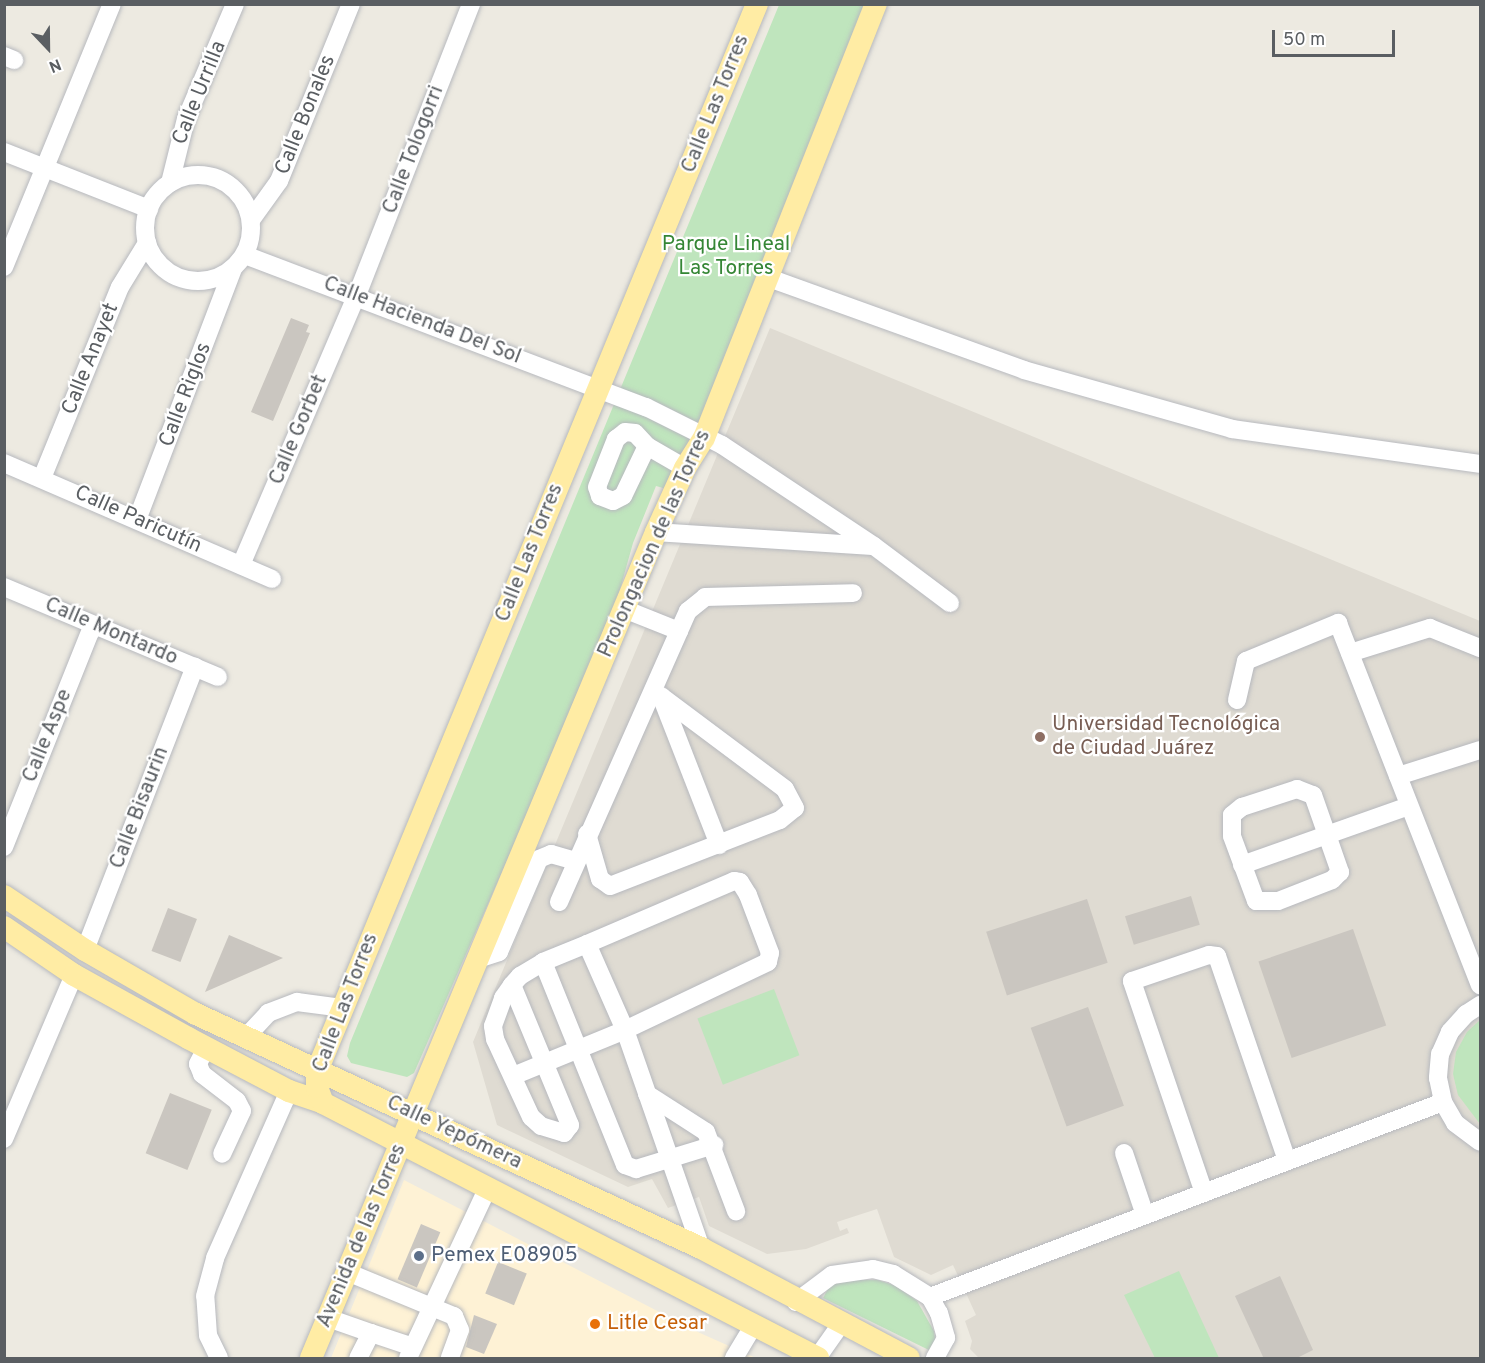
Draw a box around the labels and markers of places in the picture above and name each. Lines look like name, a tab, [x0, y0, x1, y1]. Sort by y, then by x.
place label: Universidad Tecnológica de Ciudad Juárez	[1052, 712, 1281, 762]
marker: Universidad Tecnológica de Ciudad Juárez	[1033, 730, 1047, 744]
place label: Pemex E08905	[431, 1243, 578, 1269]
marker: Pemex E08905	[412, 1249, 426, 1263]
place label: Litle Cesar	[607, 1311, 707, 1337]
marker: Litle Cesar	[588, 1317, 602, 1331]

